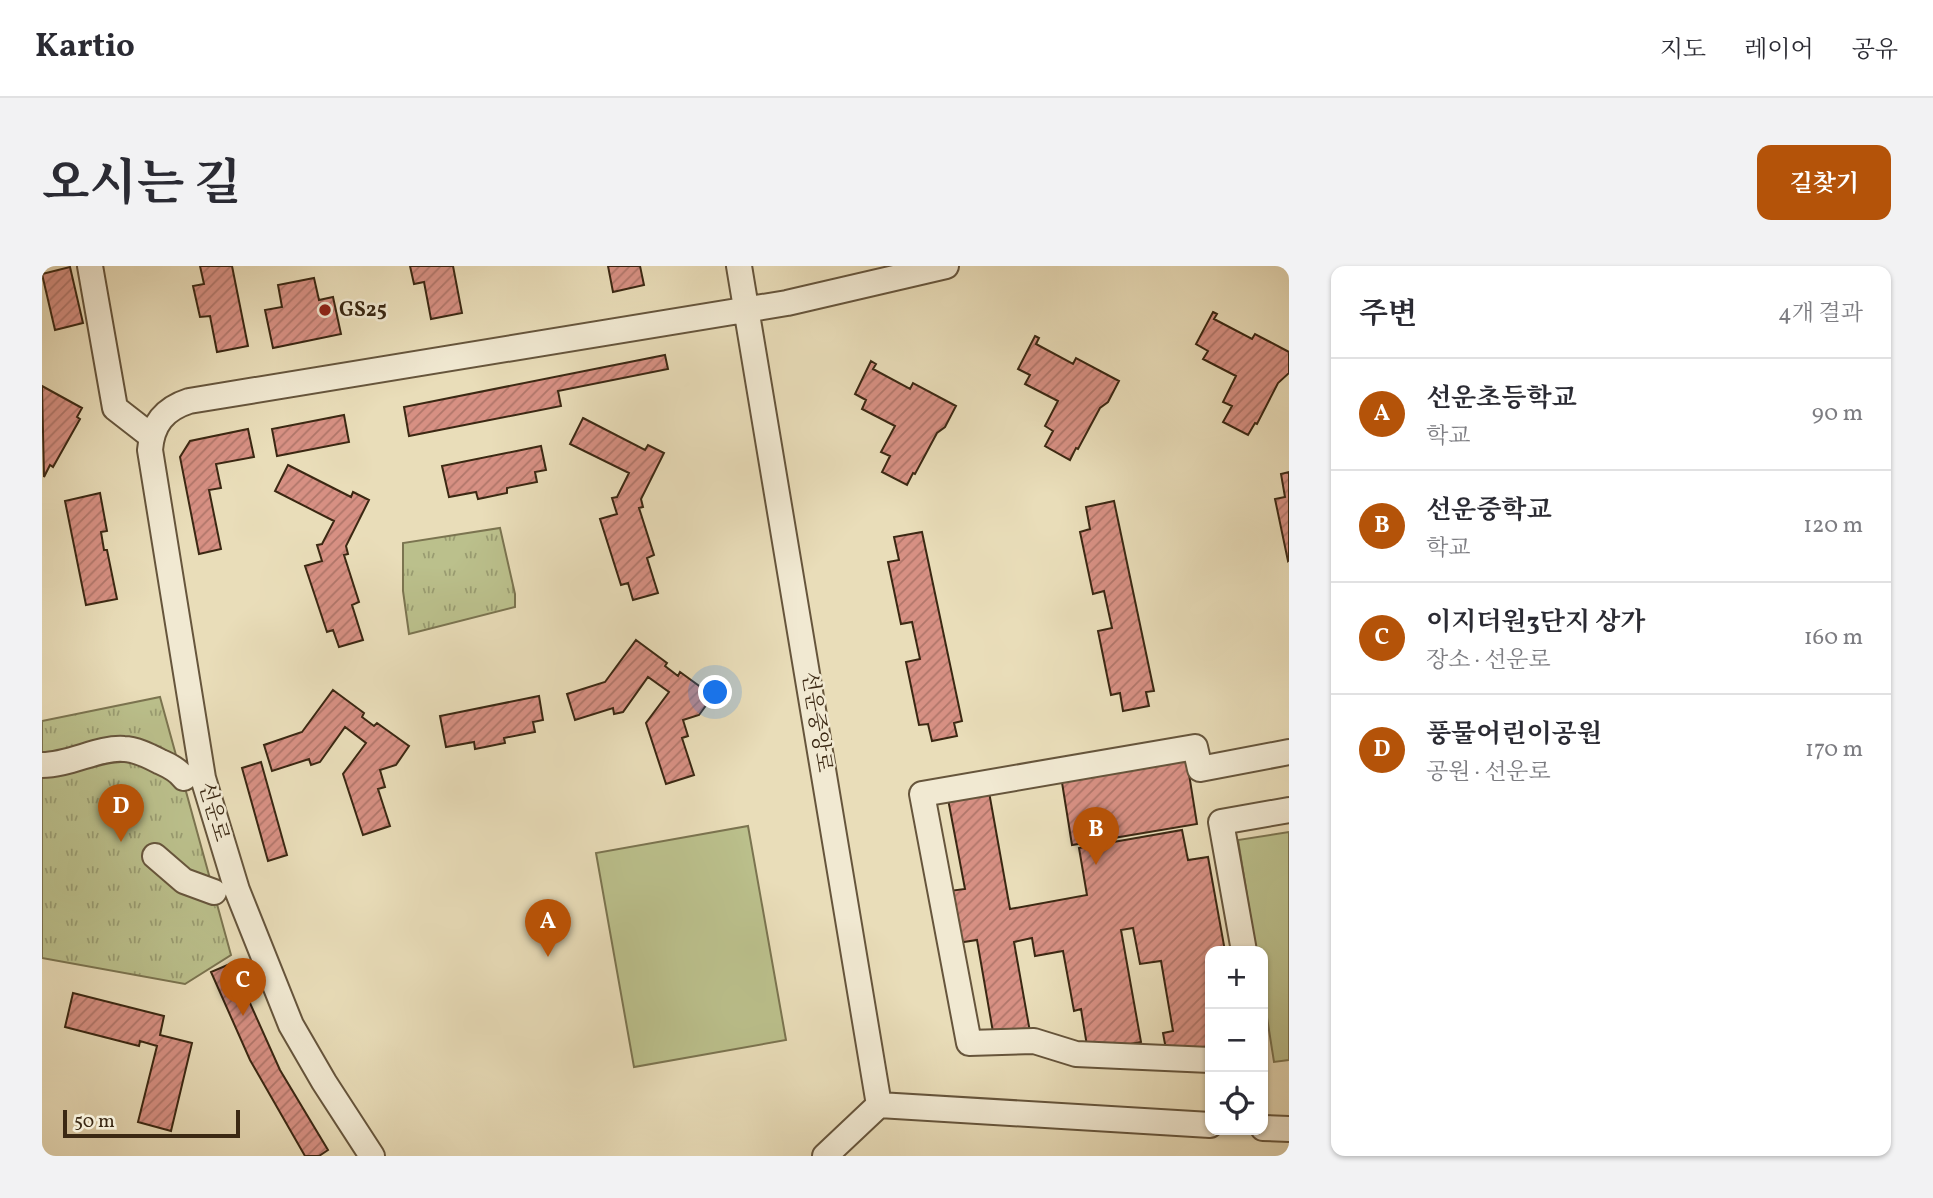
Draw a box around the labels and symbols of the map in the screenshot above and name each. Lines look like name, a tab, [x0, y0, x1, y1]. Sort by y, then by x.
place label: GS25	[339, 296, 387, 325]
marker: GS25	[317, 302, 333, 318]
street label: 선운중앙로	[794, 670, 838, 774]
your location	[698, 675, 732, 709]
street label: 선운로	[191, 779, 235, 845]
pin: D	[98, 784, 144, 842]
pin: B	[1073, 807, 1119, 865]
pin: A	[525, 899, 571, 957]
pin: C	[220, 958, 266, 1016]
scale bar	[63, 1107, 240, 1139]

